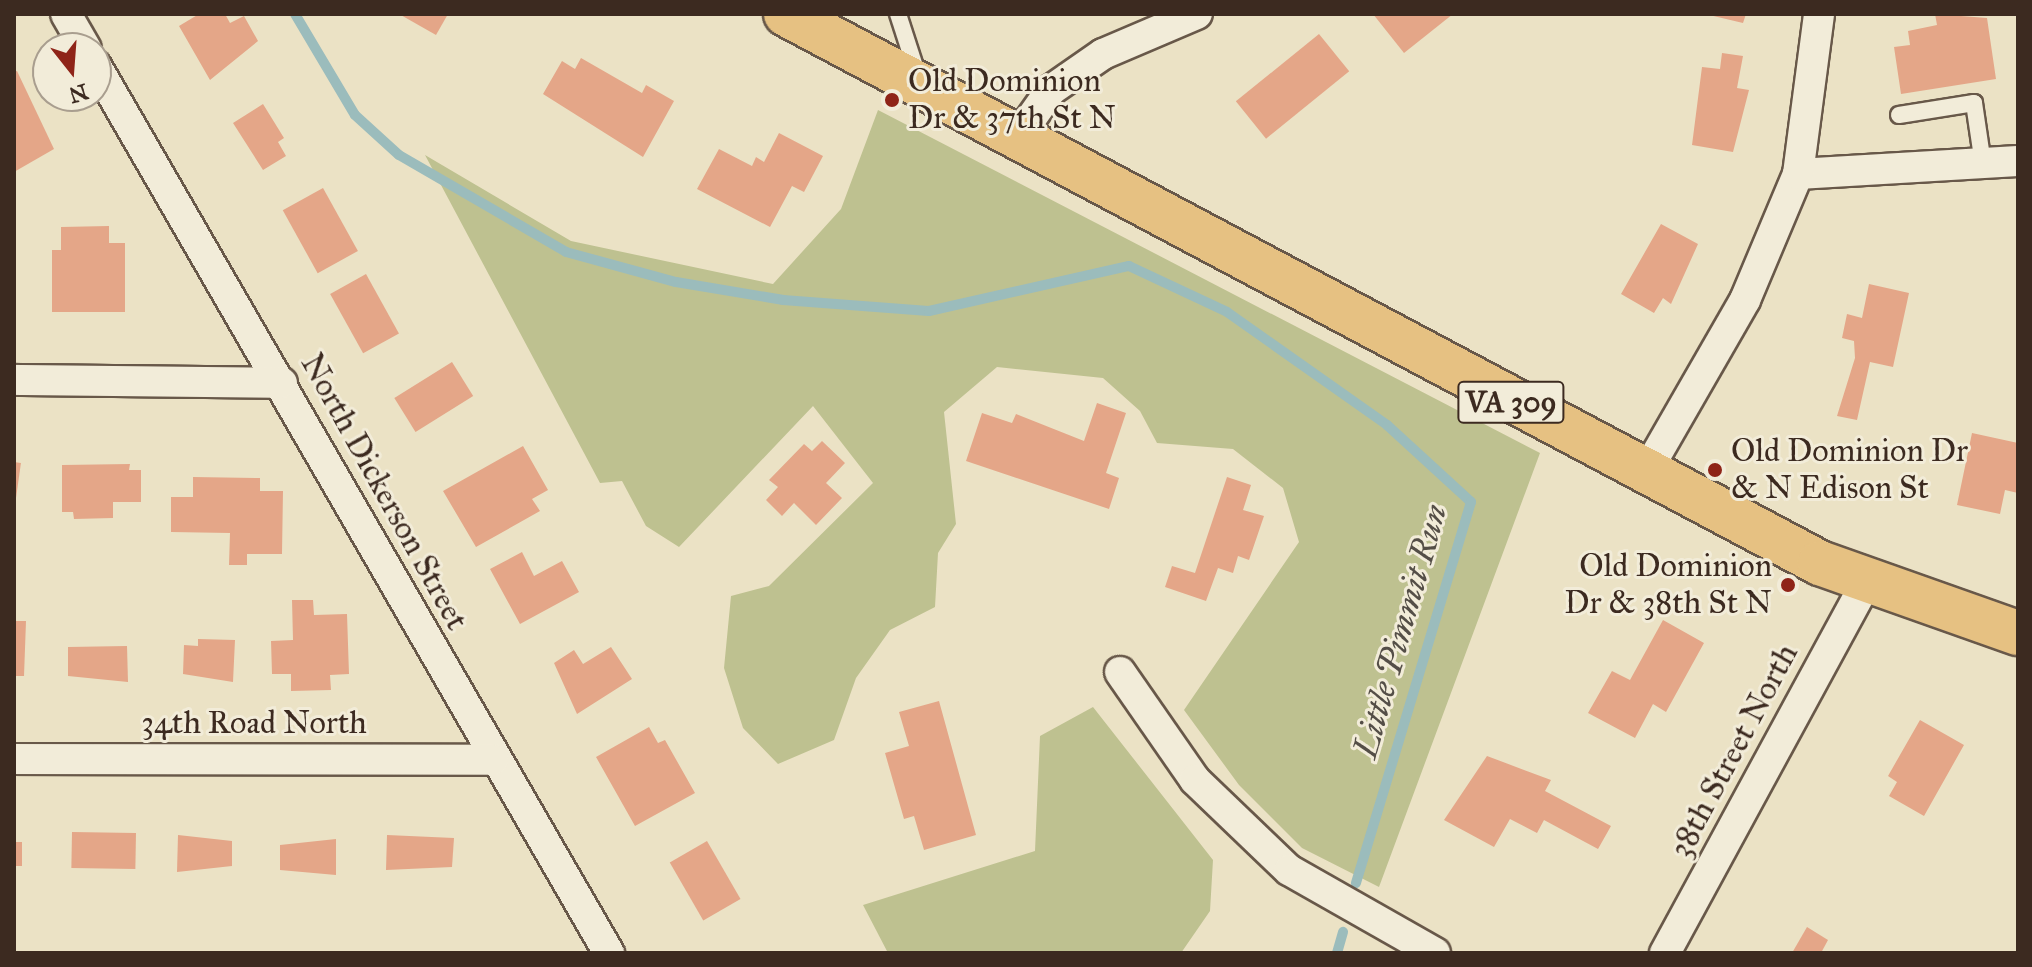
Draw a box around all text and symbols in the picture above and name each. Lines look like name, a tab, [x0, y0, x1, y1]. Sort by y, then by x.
north arrow	[32, 32, 112, 112]
place label: Old Dominion Dr & 37th St N	[908, 63, 1116, 138]
text: N	[66, 78, 91, 109]
marker: Old Dominion Dr & 37th St N	[883, 91, 901, 109]
street label: North Dickerson Street	[292, 347, 476, 637]
road number: VA 309	[1457, 376, 1565, 428]
place label: Old Dominion Dr & N Edison St	[1731, 433, 1968, 508]
marker: Old Dominion Dr & N Edison St	[1706, 461, 1724, 479]
water label: Little Pimmit Run	[1344, 500, 1456, 762]
place label: Old Dominion Dr & 38th St N	[1564, 548, 1772, 623]
marker: Old Dominion Dr & 38th St N	[1779, 576, 1797, 594]
street label: 38th Street North	[1662, 638, 1806, 864]
street label: 34th Road North	[141, 704, 367, 742]

